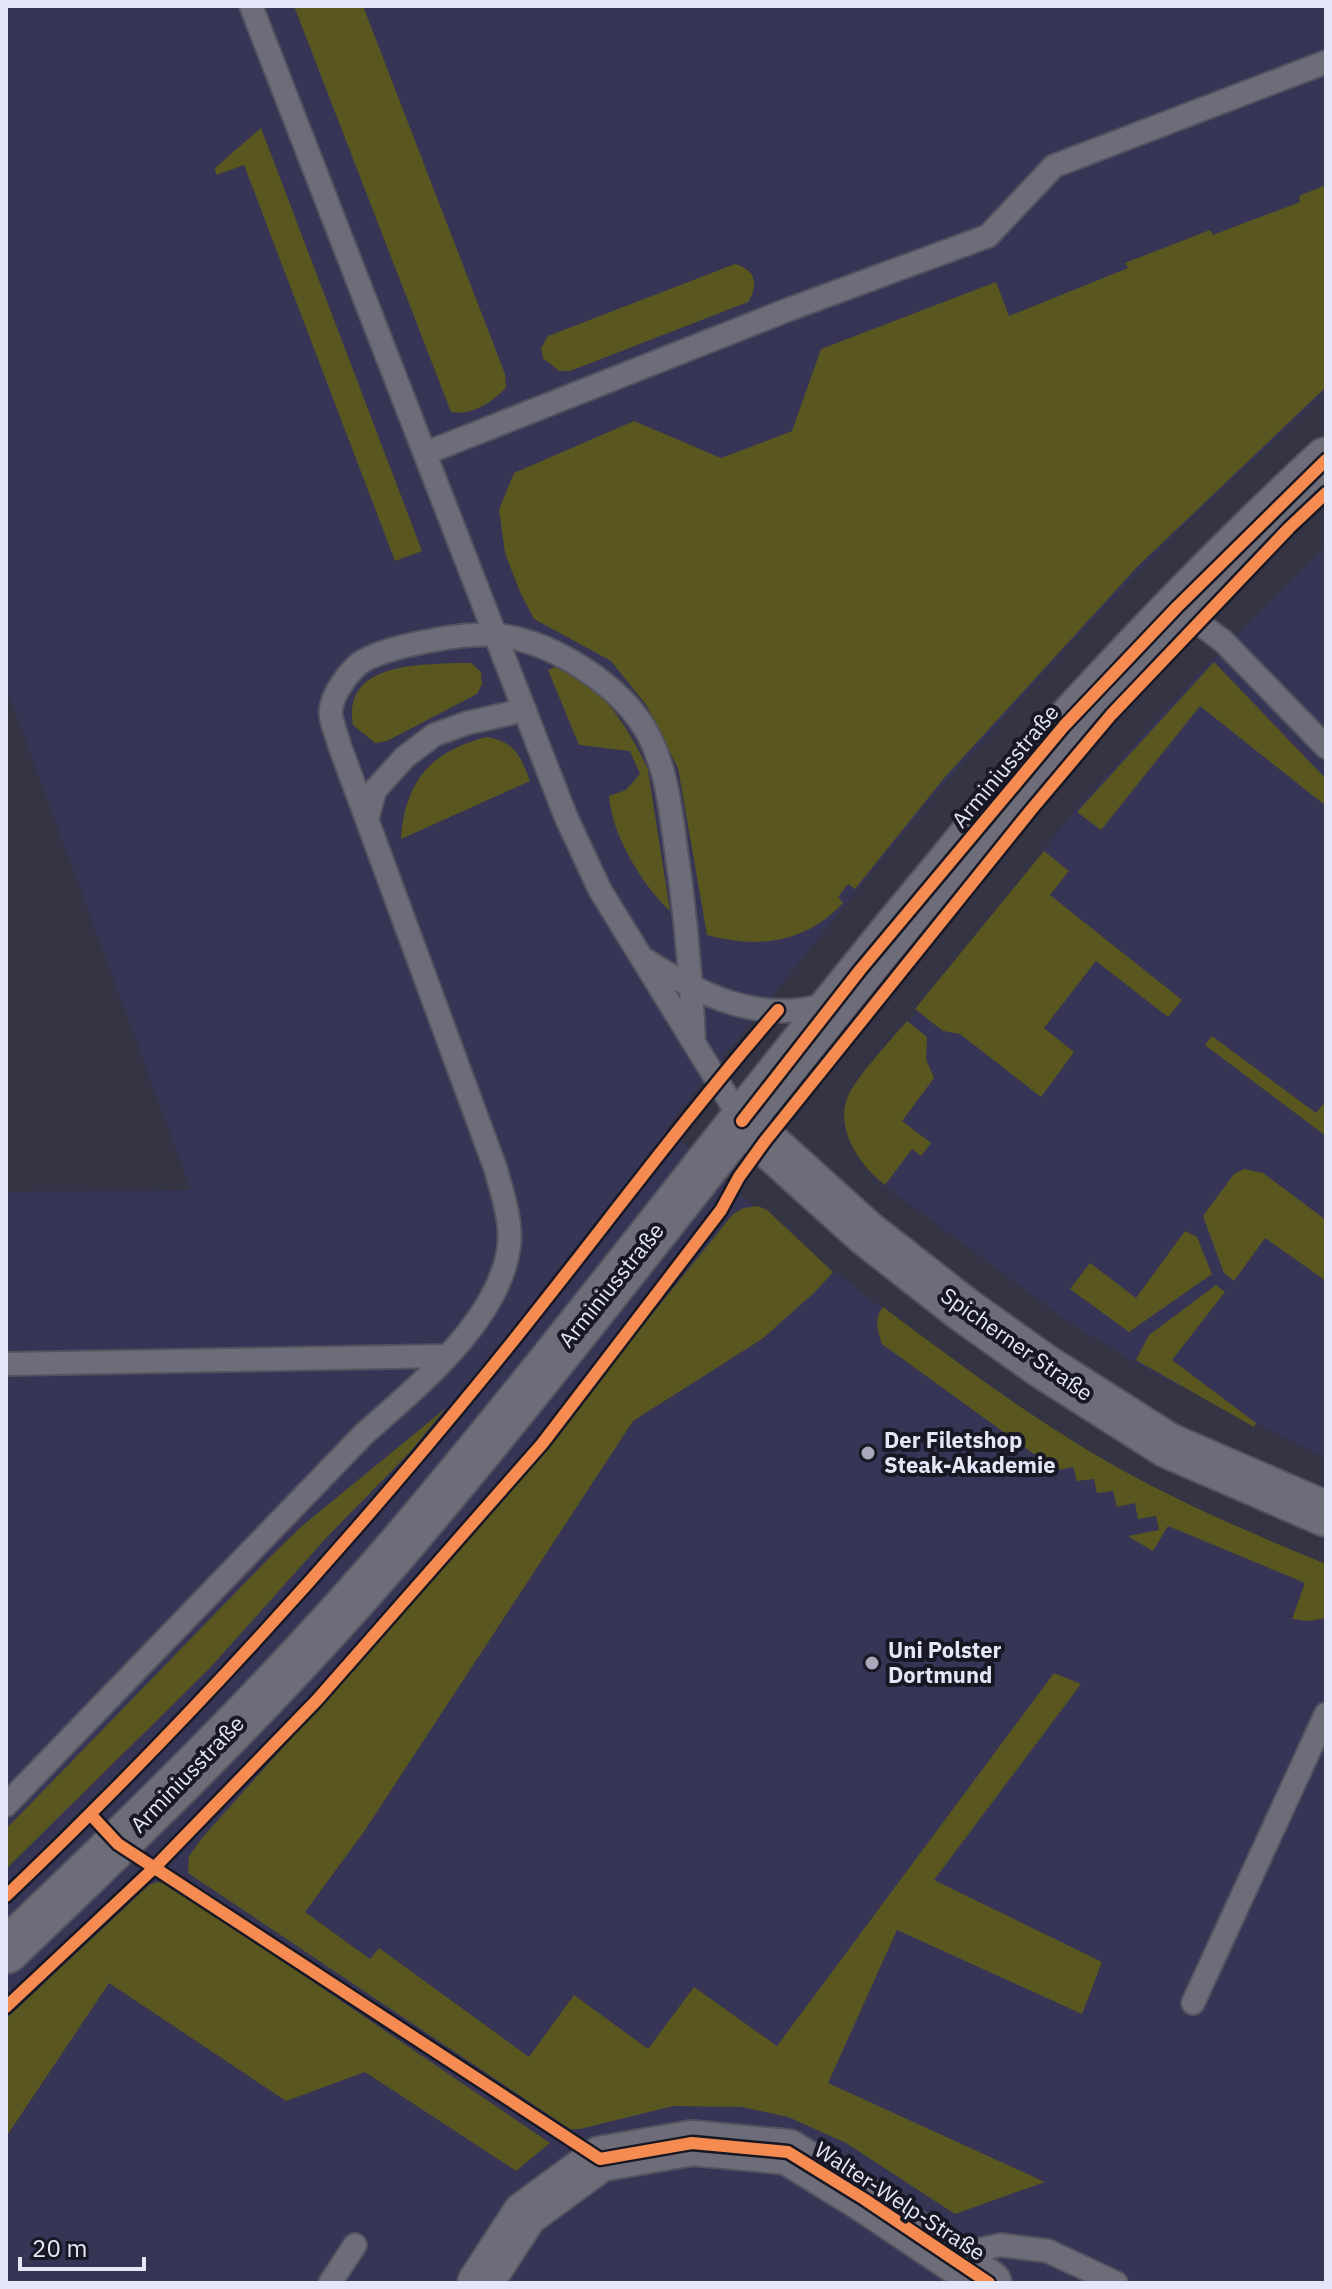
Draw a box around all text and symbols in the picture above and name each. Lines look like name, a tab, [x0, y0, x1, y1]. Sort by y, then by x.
street label: Arminiusstraße	[945, 698, 1065, 833]
street label: Arminiusstraße	[551, 1216, 670, 1353]
street label: Spicherner Straße	[936, 1280, 1099, 1407]
place label: Der Filetshop Steak-Akademie	[884, 1425, 1056, 1479]
marker: Der Filetshop Steak-Akademie	[859, 1444, 877, 1462]
place label: Uni Polster Dortmund	[888, 1635, 1002, 1689]
marker: Uni Polster Dortmund	[863, 1654, 881, 1672]
street label: Arminiusstraße	[123, 1709, 250, 1838]
street label: Walter-Welp-Straße	[809, 2135, 991, 2267]
scale bar	[20, 2221, 144, 2271]
text: 20 m	[32, 2232, 87, 2264]

